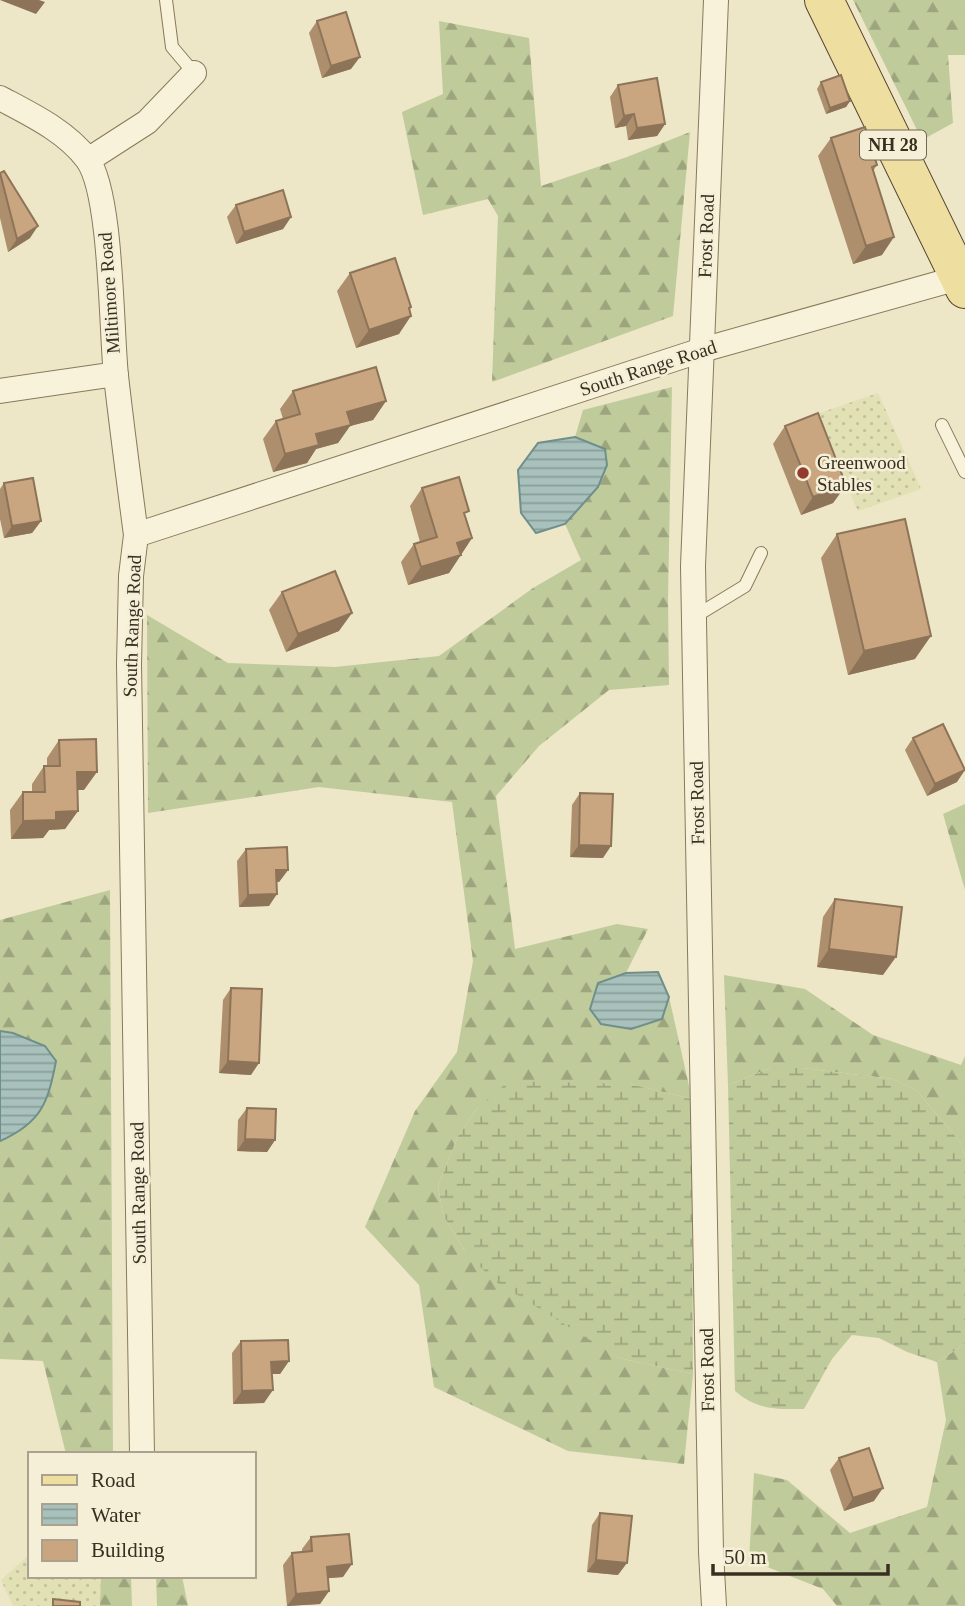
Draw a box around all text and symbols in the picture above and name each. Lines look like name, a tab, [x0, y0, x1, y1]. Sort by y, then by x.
road number: NH 28	[860, 130, 926, 160]
street label: Frost Road	[694, 193, 718, 278]
street label: Miltimore Road	[94, 231, 124, 355]
street label: South Range Road	[577, 336, 719, 400]
place label: Greenwood Stables	[817, 452, 906, 495]
marker: Greenwood Stables	[795, 465, 811, 481]
street label: South Range Road	[119, 554, 145, 698]
street label: Frost Road	[686, 760, 708, 845]
street label: South Range Road	[126, 1121, 150, 1264]
street label: Frost Road	[696, 1327, 718, 1412]
legend	[28, 1452, 256, 1578]
text: Road	[91, 1468, 136, 1492]
text: Water	[91, 1503, 141, 1527]
scale bar	[713, 1532, 888, 1576]
text: Building	[91, 1538, 165, 1562]
text: 50 m	[724, 1545, 767, 1569]

